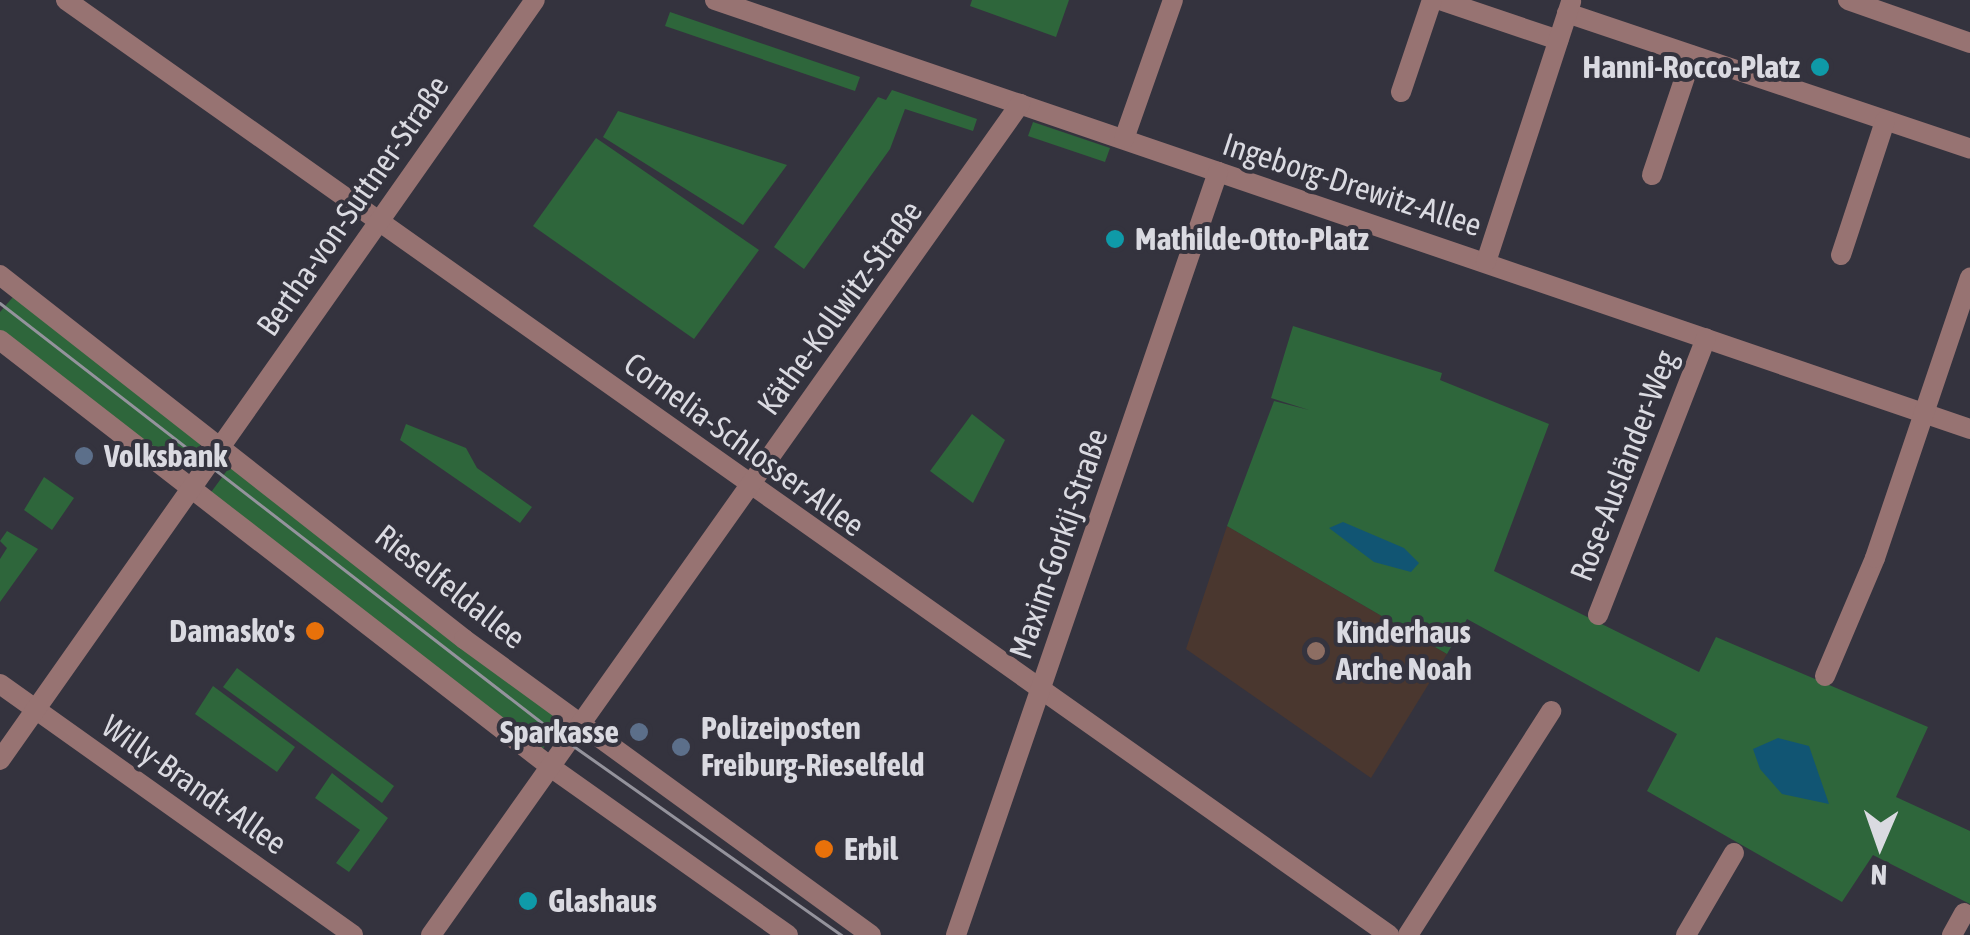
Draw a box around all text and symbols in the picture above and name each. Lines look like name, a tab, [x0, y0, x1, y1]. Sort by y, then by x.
place label: Hanni-Rocco-Platz	[1583, 48, 1800, 86]
marker: Hanni-Rocco-Platz	[1809, 56, 1831, 78]
street label: Bertha-von-Suttner-Straße	[249, 69, 457, 343]
street label: Ingeborg-Drewitz-Allee	[1218, 125, 1486, 245]
street label: Käthe-Kollwitz-Straße	[750, 194, 930, 422]
place label: Mathilde-Otto-Platz	[1135, 220, 1369, 258]
marker: Mathilde-Otto-Platz	[1104, 228, 1126, 250]
street label: Cornelia-Schlosser-Allee	[616, 345, 872, 545]
street label: Rose-Ausländer-Weg	[1562, 345, 1686, 587]
street label: Maxim-Gorkij-Straße	[1002, 424, 1116, 664]
place label: Volksbank	[104, 437, 227, 475]
marker: Volksbank	[73, 445, 95, 467]
street label: Rieselfeldallee	[368, 517, 532, 657]
place label: Damasko's	[169, 612, 295, 650]
place label: Kinderhaus Arche Noah	[1336, 614, 1472, 689]
marker: Damasko's	[304, 620, 326, 642]
marker: Kinderhaus Arche Noah	[1305, 640, 1327, 662]
street label: Willy-Brandt-Allee	[94, 707, 294, 863]
place label: Polizeiposten Freiburg-Rieselfeld	[701, 710, 924, 785]
place label: Sparkasse	[500, 713, 619, 751]
marker: Sparkasse	[628, 721, 650, 743]
marker: Polizeiposten Freiburg-Rieselfeld	[670, 736, 692, 758]
north arrow	[1830, 795, 1930, 895]
place label: Erbil	[844, 830, 898, 868]
marker: Erbil	[813, 838, 835, 860]
text: N	[1870, 859, 1888, 891]
place label: Glashaus	[548, 882, 657, 920]
marker: Glashaus	[517, 890, 539, 912]

